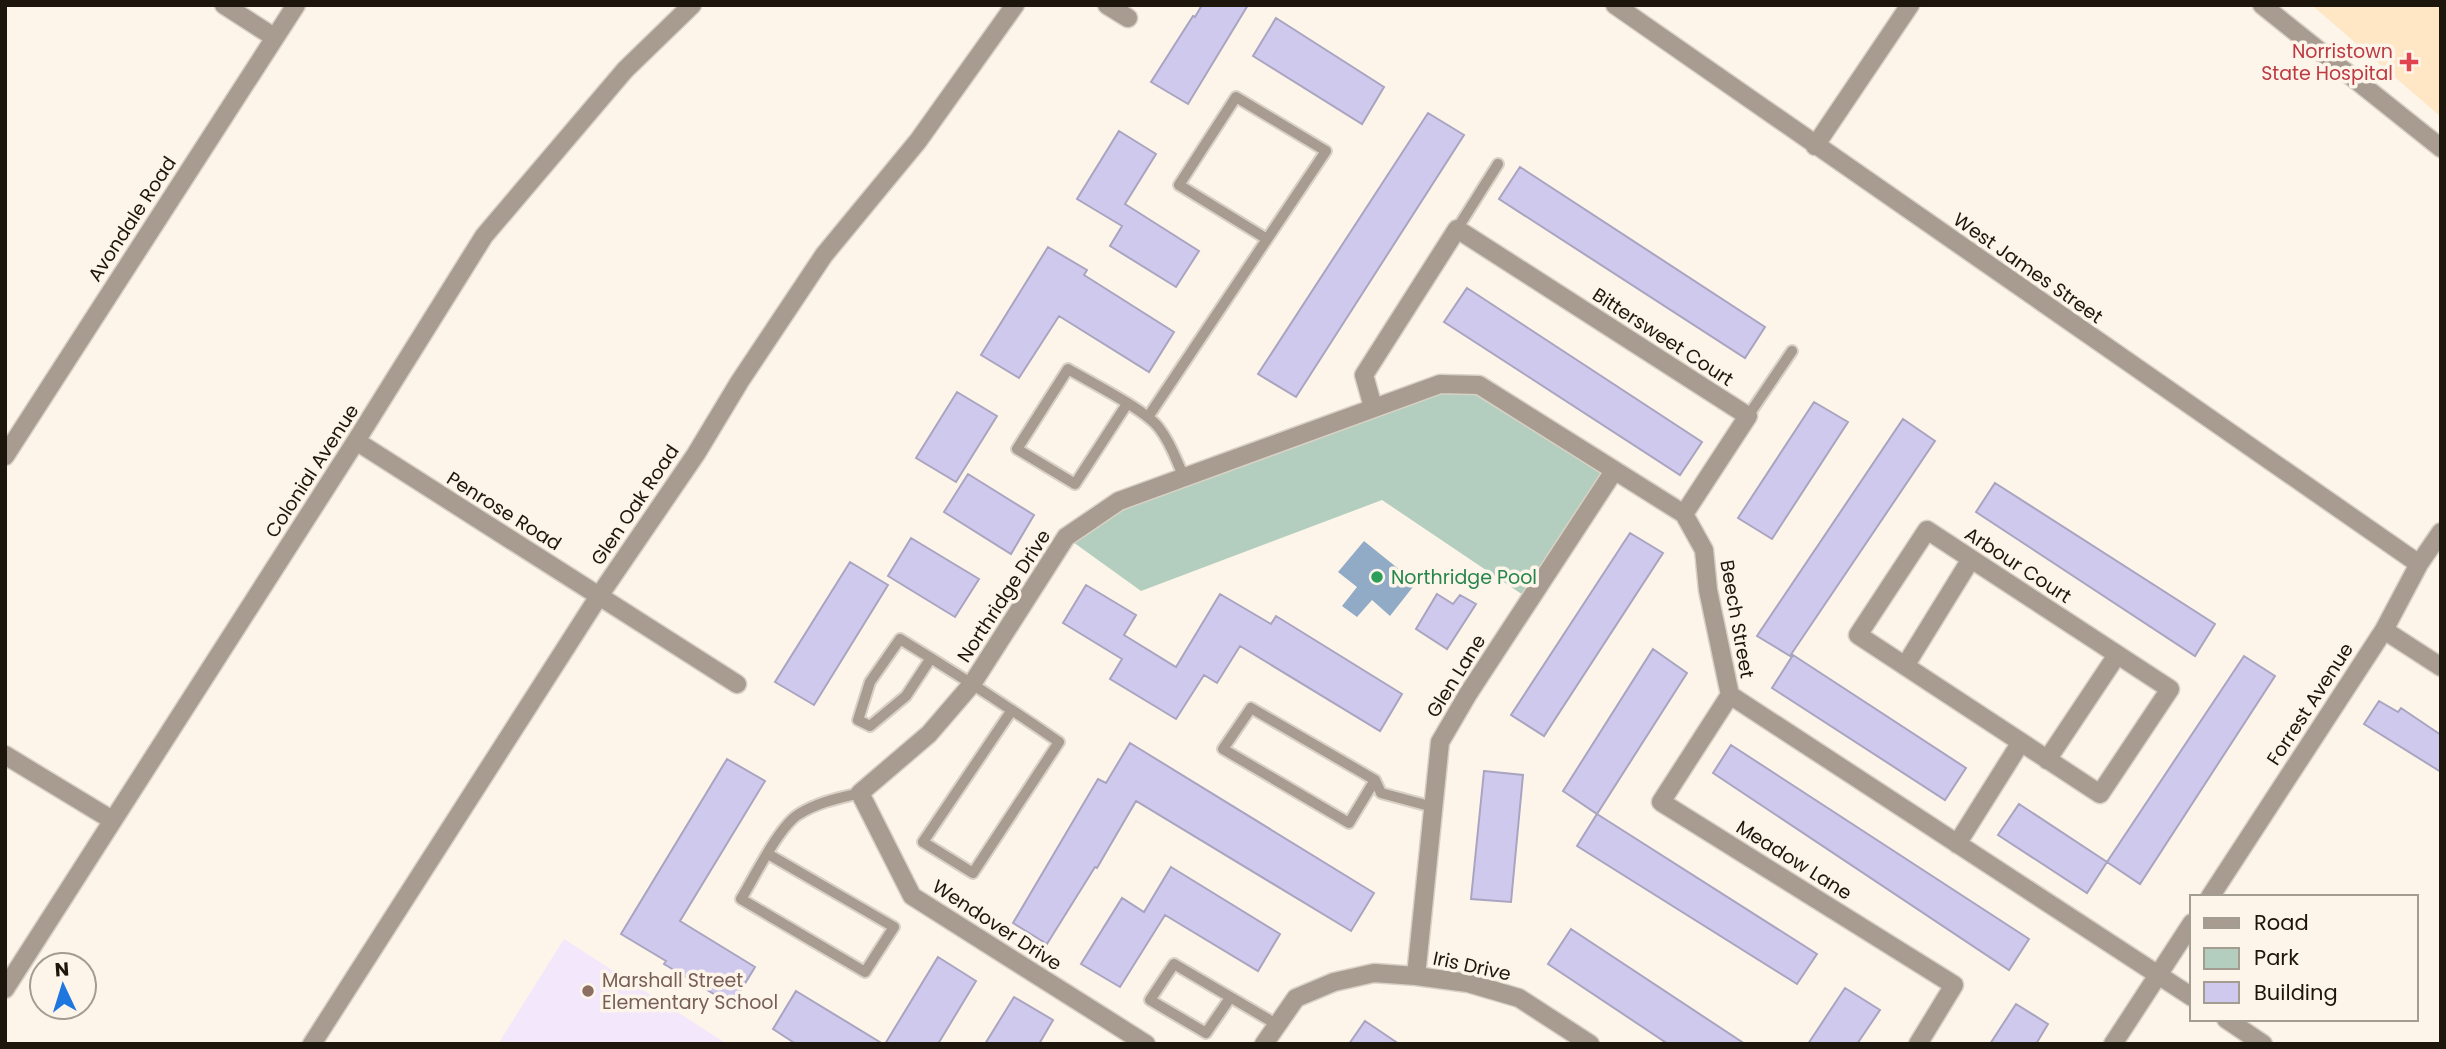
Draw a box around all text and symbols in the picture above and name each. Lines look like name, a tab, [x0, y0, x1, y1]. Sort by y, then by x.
place label: Norristown State Hospital	[2261, 38, 2393, 87]
marker: Norristown State Hospital	[2399, 52, 2419, 72]
street label: Avondale Road	[81, 151, 183, 287]
street label: West James Street	[1948, 206, 2108, 330]
street label: Bittersweet Court	[1587, 281, 1739, 393]
street label: Colonial Avenue	[259, 399, 365, 543]
street label: Glen Oak Road	[585, 439, 685, 571]
street label: Penrose Road	[442, 465, 566, 557]
street label: Arbour Court	[1959, 520, 2077, 610]
street label: Northridge Drive	[951, 524, 1057, 668]
street label: Beech Street	[1713, 558, 1761, 680]
place label: Northridge Pool	[1391, 564, 1537, 591]
marker: Northridge Pool	[1369, 569, 1385, 585]
street label: Glen Lane	[1420, 629, 1492, 723]
street label: Forrest Avenue	[2260, 638, 2360, 770]
street label: Meadow Lane	[1731, 814, 1857, 906]
street label: Wendover Drive	[927, 873, 1067, 977]
legend	[2190, 895, 2418, 1021]
text: Road	[2254, 908, 2309, 937]
text: Park	[2254, 943, 2299, 972]
street label: Iris Drive	[1431, 945, 1513, 987]
north arrow	[28, 951, 98, 1021]
text: N	[54, 956, 70, 984]
place label: Marshall Street Elementary School	[602, 967, 778, 1016]
text: Building	[2254, 978, 2338, 1007]
marker: Marshall Street Elementary School	[580, 983, 596, 999]

